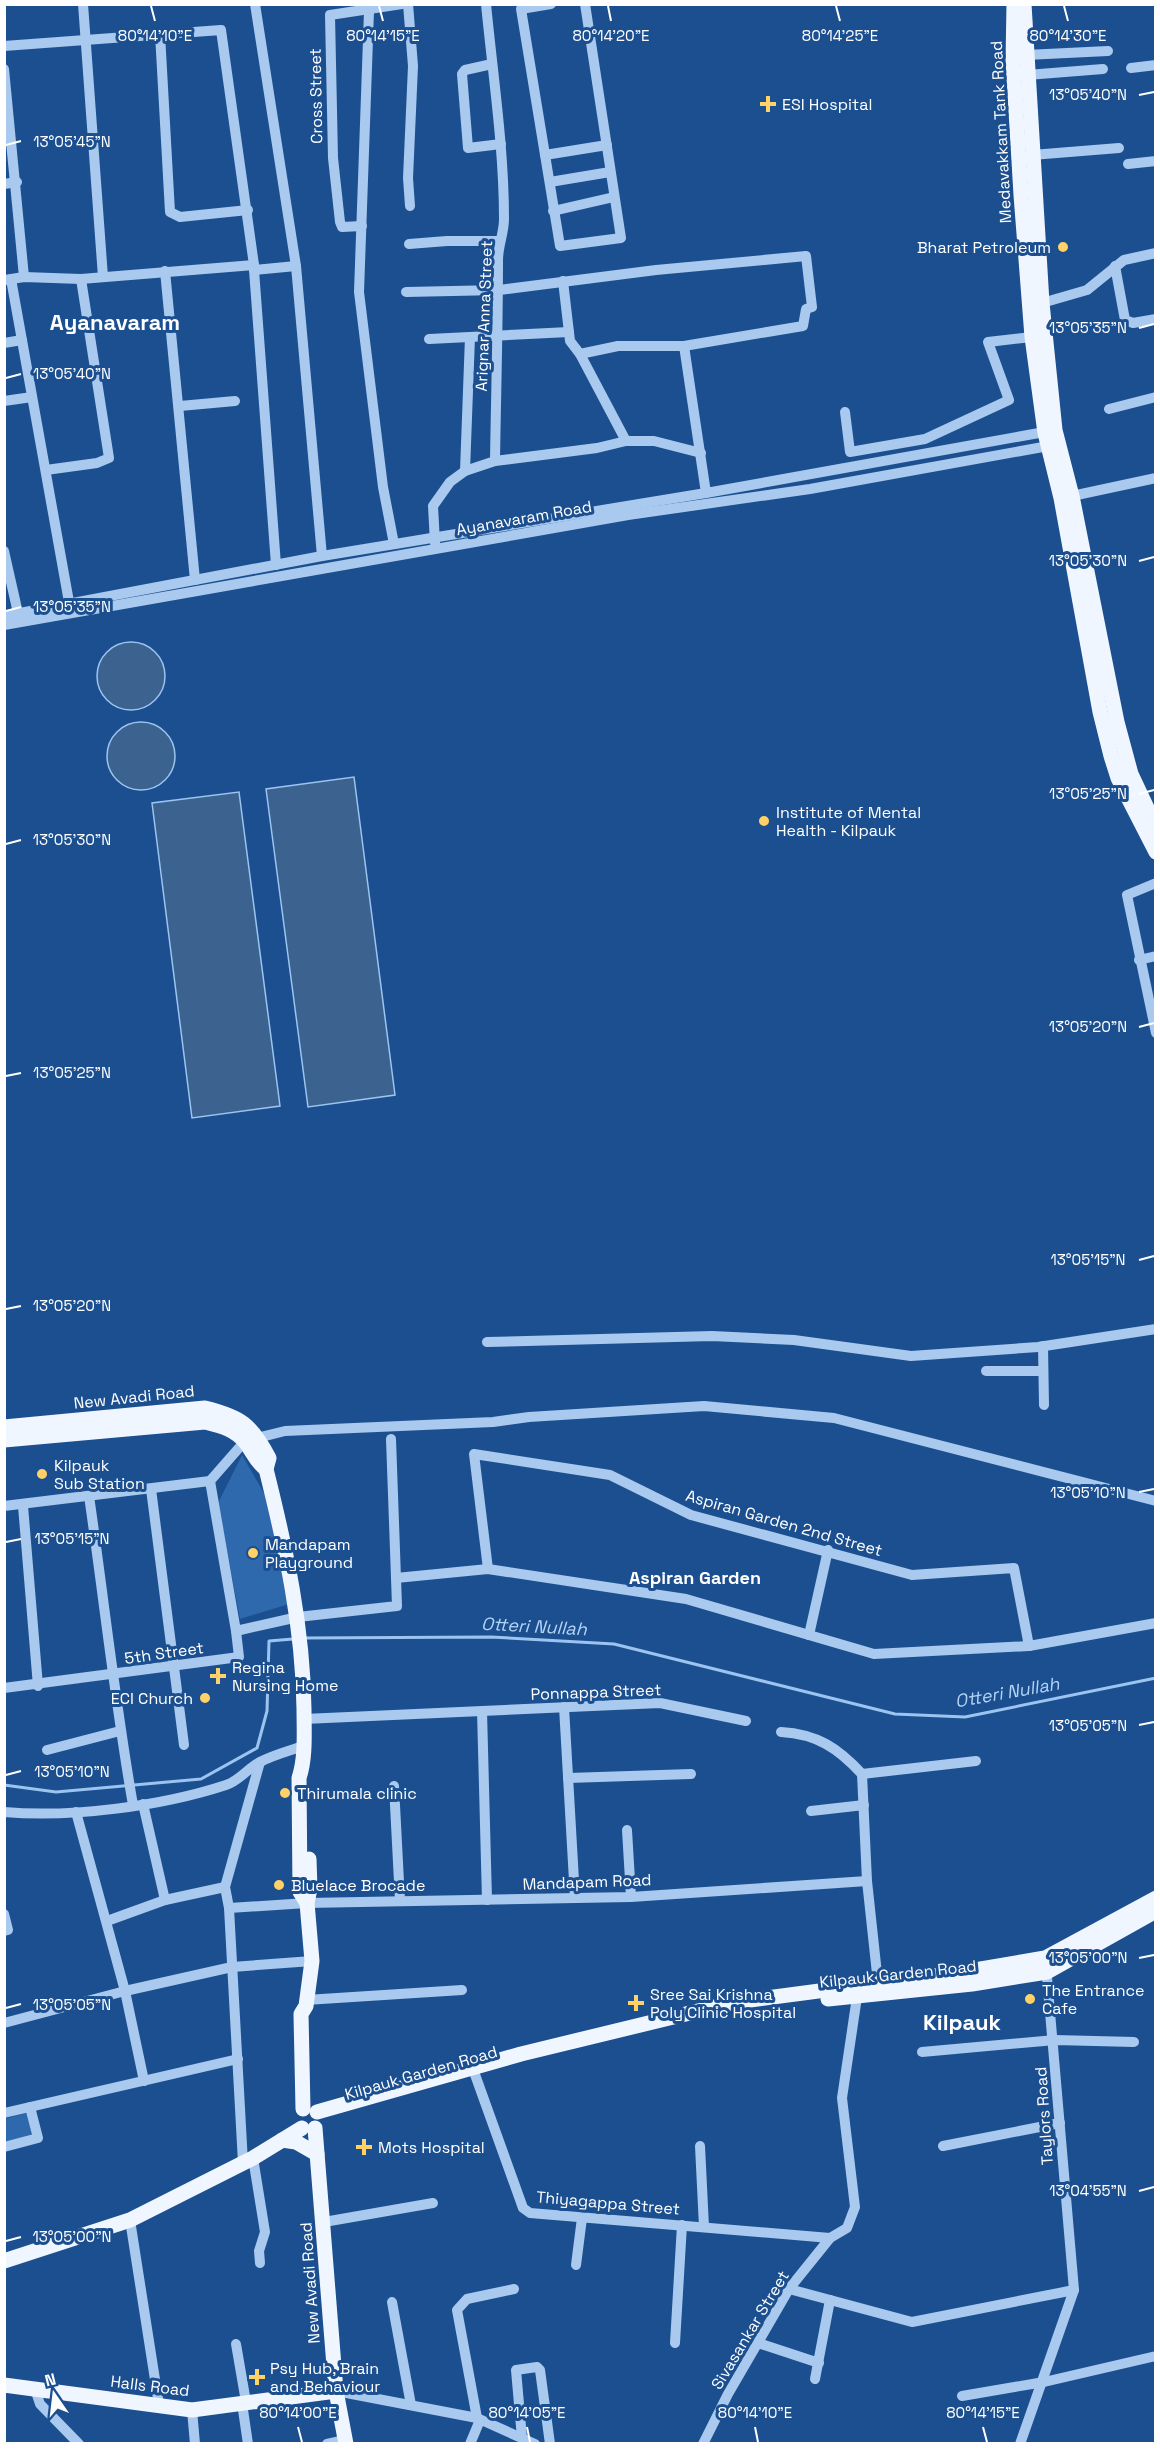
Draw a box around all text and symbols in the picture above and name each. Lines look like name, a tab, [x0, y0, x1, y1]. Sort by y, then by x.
text: 80°14'10"E	[118, 26, 192, 45]
text: 80°14'15"E	[346, 26, 420, 45]
text: 80°14'20"E	[572, 26, 650, 45]
text: 80°14'25"E	[802, 26, 878, 45]
text: 80°14'30"E	[1029, 26, 1107, 45]
street label: Medavakkam Tank Road	[986, 40, 1016, 224]
street label: Cross Street	[305, 48, 327, 144]
text: 13°05'40"N	[1049, 85, 1127, 104]
place label: ESI Hospital	[782, 94, 872, 115]
marker: ESI Hospital	[759, 95, 777, 113]
text: 13°05'45"N	[33, 132, 111, 151]
place label: Bharat Petroleum	[917, 237, 1051, 258]
street label: Arignar Anna Street	[471, 240, 497, 392]
marker: Bharat Petroleum	[1056, 240, 1070, 254]
district label: Ayanavaram	[50, 308, 180, 336]
text: 13°05'35"N	[1049, 318, 1127, 337]
text: 13°05'40"N	[33, 364, 111, 383]
street label: Ayanavaram Road	[455, 496, 593, 540]
text: 13°05'30"N	[1049, 551, 1127, 570]
text: 13°05'35"N	[33, 597, 111, 616]
text: 13°05'25"N	[1049, 784, 1127, 803]
place label: Institute of Mental Health - Kilpauk	[776, 802, 921, 841]
marker: Institute of Mental Health - Kilpauk	[757, 814, 771, 828]
text: 13°05'30"N	[33, 830, 111, 849]
text: 13°05'20"N	[1049, 1017, 1127, 1036]
text: 13°05'25"N	[33, 1063, 111, 1082]
text: 13°05'15"N	[1050, 1250, 1126, 1269]
text: 13°05'20"N	[33, 1296, 111, 1315]
street label: New Avadi Road	[73, 1380, 195, 1414]
place label: Kilpauk Sub Station	[54, 1455, 145, 1494]
marker: Kilpauk Sub Station	[35, 1467, 49, 1481]
text: 13°05'10"N	[1050, 1483, 1126, 1502]
street label: Aspiran Garden 2nd Street	[683, 1485, 885, 1561]
text: 13°05'15"N	[34, 1529, 110, 1548]
place label: Mandapam Playground	[265, 1534, 353, 1573]
marker: Mandapam Playground	[246, 1546, 260, 1560]
district label: Aspiran Garden	[629, 1566, 761, 1589]
water label: Otteri Nullah	[481, 1612, 588, 1640]
street label: 5th Street	[123, 1637, 205, 1669]
place label: Regina Nursing Home	[232, 1657, 338, 1696]
marker: Regina Nursing Home	[209, 1667, 227, 1685]
water label: Otteri Nullah	[953, 1671, 1062, 1713]
street label: Ponnappa Street	[530, 1679, 662, 1705]
place label: ECI Church	[111, 1688, 193, 1709]
marker: ECI Church	[198, 1691, 212, 1705]
text: 13°05'05"N	[1049, 1716, 1127, 1735]
text: 13°05'10"N	[34, 1762, 110, 1781]
place label: Thirumala clinic	[297, 1783, 417, 1804]
marker: Thirumala clinic	[278, 1786, 292, 1800]
street label: Mandapam Road	[522, 1869, 652, 1895]
place label: Bluelace Brocade	[291, 1875, 425, 1896]
marker: Bluelace Brocade	[272, 1878, 286, 1892]
text: 13°05'00"N	[1049, 1948, 1127, 1967]
street label: Kilpauk Garden Road	[818, 1955, 978, 1993]
place label: The Entrance Cafe	[1042, 1980, 1145, 2019]
place label: Sree Sai Krishna Poly Clinic Hospital	[650, 1984, 796, 2023]
marker: The Entrance Cafe	[1023, 1992, 1037, 2006]
marker: Sree Sai Krishna Poly Clinic Hospital	[627, 1994, 645, 2012]
text: 13°05'05"N	[33, 1995, 111, 2014]
district label: Kilpauk	[923, 2008, 1002, 2036]
street label: Kilpauk Garden Road	[342, 2041, 500, 2105]
street label: Taylors Road	[1030, 2066, 1058, 2166]
place label: Mots Hospital	[378, 2137, 485, 2158]
marker: Mots Hospital	[355, 2138, 373, 2156]
text: 13°04'55"N	[1049, 2181, 1127, 2200]
street label: Thiyagappa Street	[535, 2186, 681, 2220]
street label: New Avadi Road	[295, 2222, 325, 2344]
text: 13°05'00"N	[33, 2227, 111, 2246]
street label: Sivasankar Street	[706, 2267, 794, 2393]
place label: Psy Hub, Brain and Behaviour	[270, 2358, 380, 2397]
north arrow	[24, 2364, 84, 2424]
text: N	[43, 2368, 58, 2391]
marker: Psy Hub, Brain and Behaviour	[248, 2368, 266, 2386]
street label: Halls Road	[109, 2371, 191, 2401]
text: 80°14'00"E	[259, 2403, 337, 2422]
text: 80°14'05"E	[489, 2403, 565, 2422]
text: 80°14'10"E	[718, 2403, 792, 2422]
text: 80°14'15"E	[946, 2403, 1020, 2422]

